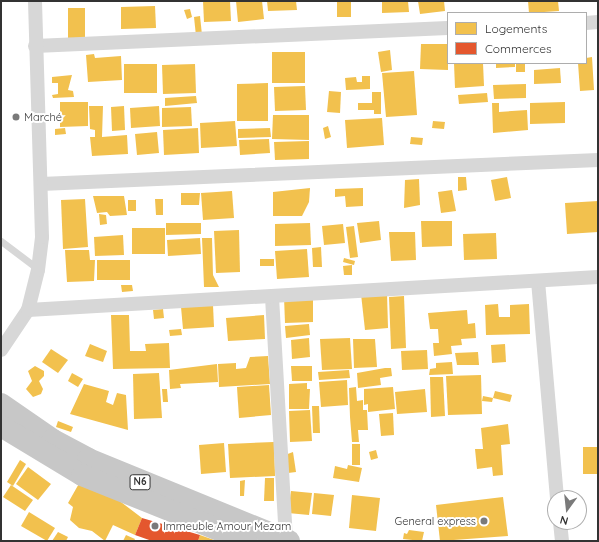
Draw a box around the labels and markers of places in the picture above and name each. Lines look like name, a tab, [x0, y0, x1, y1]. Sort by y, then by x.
place label: Marché	[24, 110, 62, 124]
marker: Marché	[11, 112, 21, 122]
place label: General express	[395, 514, 476, 528]
marker: General express	[479, 516, 489, 526]
place label: Immeuble Amour Mezam	[163, 519, 291, 533]
marker: Immeuble Amour Mezam	[150, 521, 160, 531]

